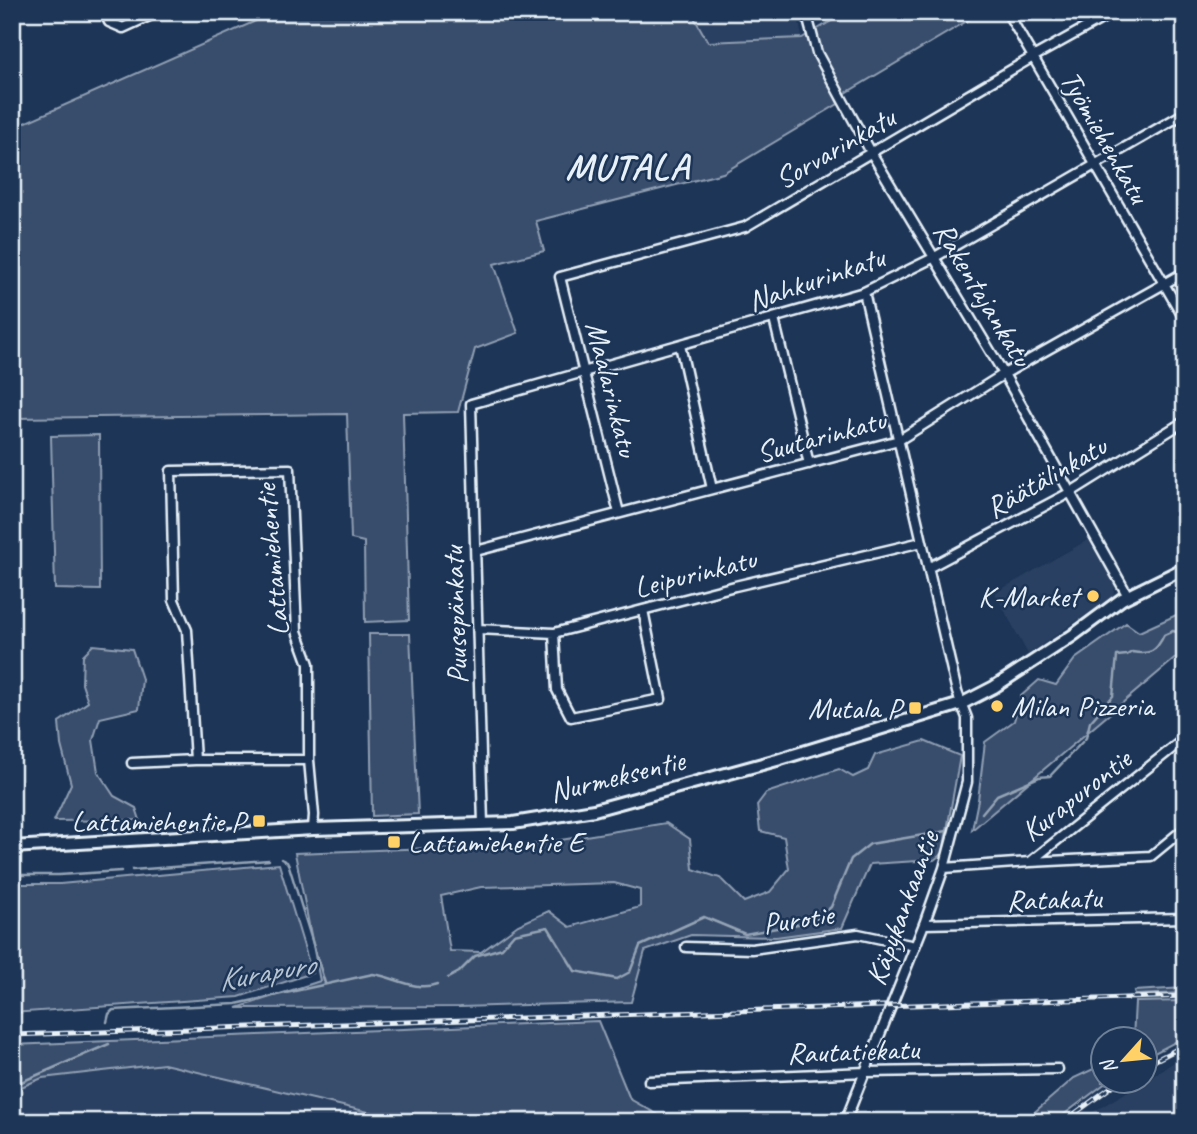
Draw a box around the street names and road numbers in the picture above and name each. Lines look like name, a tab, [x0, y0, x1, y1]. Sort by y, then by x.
street label: Työmiehenkatu	[1052, 64, 1159, 212]
street label: Sorvarinkatu	[768, 97, 904, 198]
street label: Rakentajankatu	[925, 215, 1042, 375]
street label: Nahkurinkatu	[743, 237, 891, 320]
street label: Maalarinkatu	[577, 317, 648, 462]
street label: Suutarinkatu	[752, 400, 892, 471]
street label: Räätälinkatu	[979, 426, 1115, 527]
street label: Lattamiehentie	[246, 480, 298, 638]
street label: Leipurinkatu	[630, 539, 762, 606]
street label: Puusepänkatu	[434, 543, 476, 685]
street label: Kurapurontie	[1013, 739, 1141, 850]
street label: Nurmeksentie	[546, 740, 691, 811]
street label: Käpykankaantie	[857, 824, 948, 990]
street label: Ratakatu	[1006, 878, 1104, 920]
street label: Purotie	[760, 895, 838, 943]
street label: Rautatiekatu	[786, 1030, 921, 1072]

